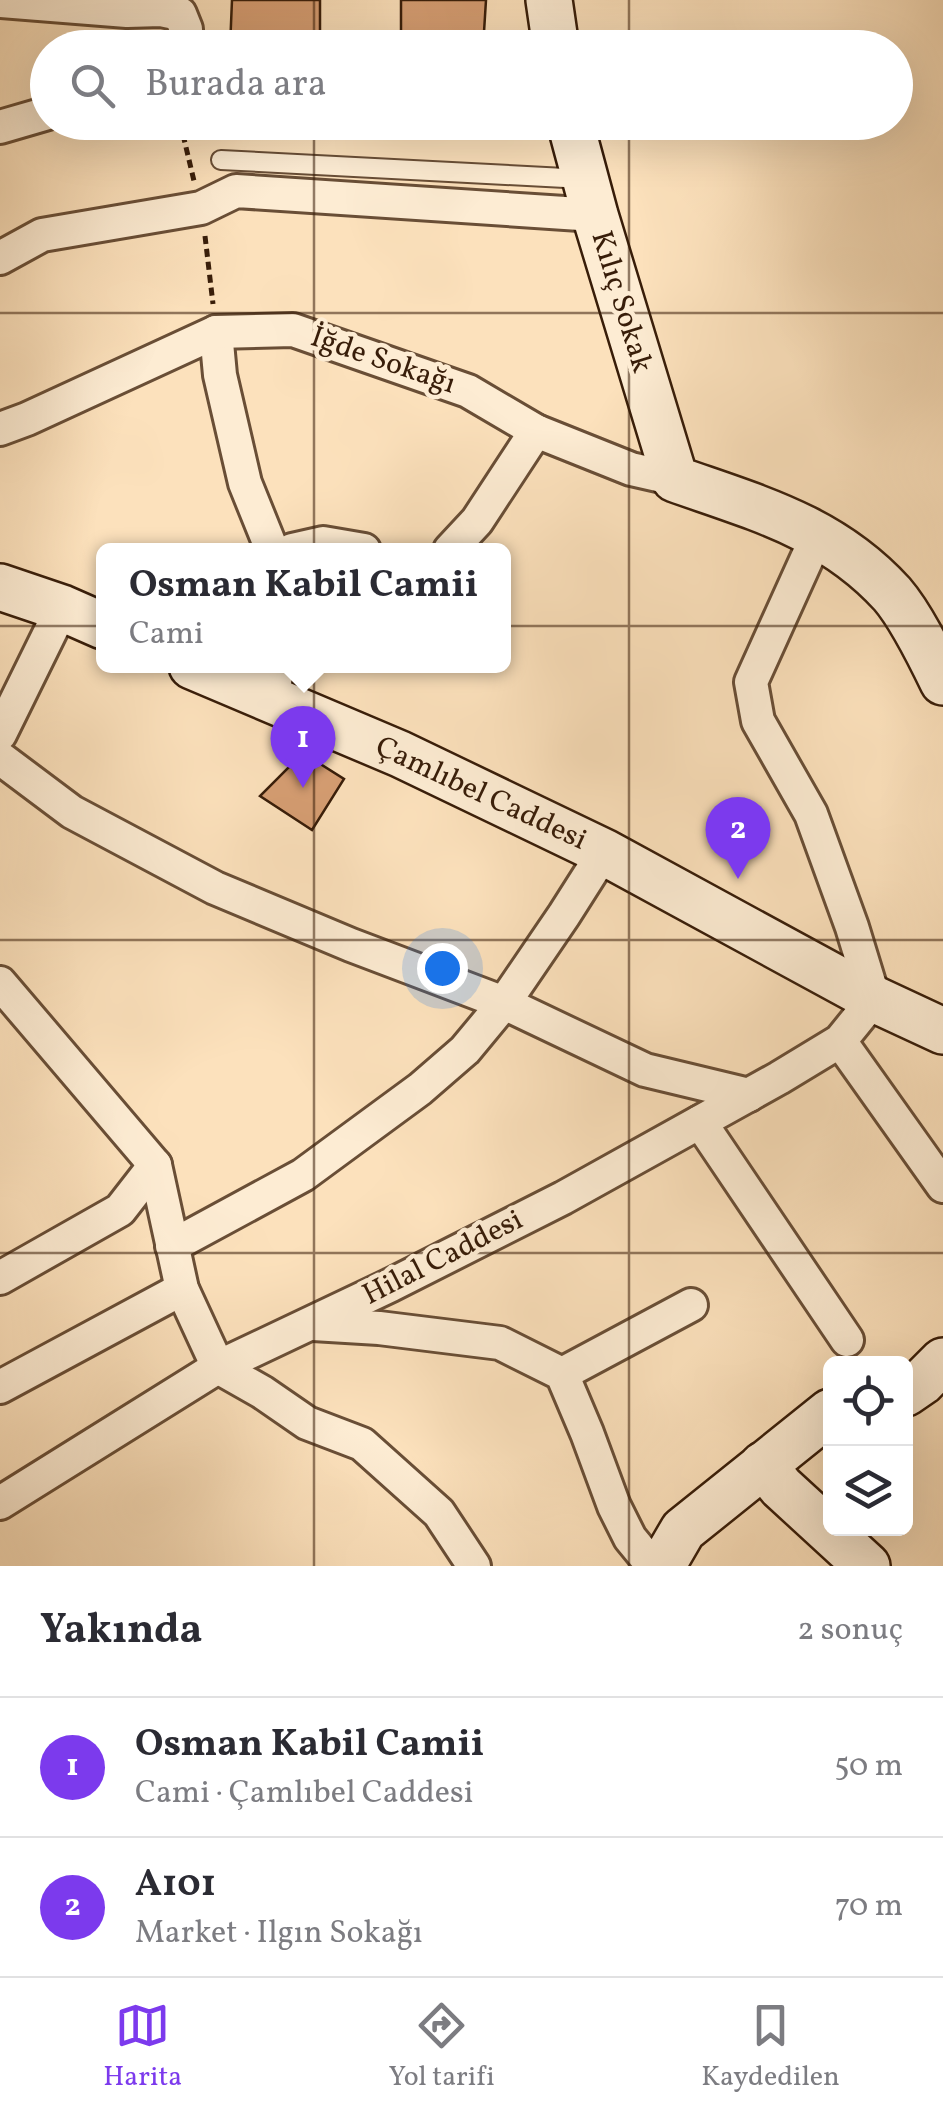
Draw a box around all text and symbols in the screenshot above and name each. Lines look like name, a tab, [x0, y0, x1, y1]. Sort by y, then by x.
search box	[30, 30, 913, 140]
icon: search	[65, 58, 120, 113]
text: Burada ara	[145, 59, 327, 112]
street label: Kılıç Sokak	[579, 226, 663, 378]
street label: İğde Sokağı	[305, 317, 461, 405]
popup	[96, 543, 511, 673]
text: Osman Kabil Camii	[129, 560, 478, 613]
text: Cami	[129, 613, 204, 657]
pin: 1	[270, 706, 336, 788]
street label: Çamlıbel Caddesi	[368, 727, 594, 861]
pin: 2	[706, 796, 770, 879]
your location	[417, 943, 468, 994]
street label: Hilal Caddesi	[356, 1200, 530, 1316]
map controls	[823, 1356, 913, 1536]
button: locate	[823, 1356, 913, 1446]
button: layers	[823, 1446, 913, 1536]
text: Yakında	[40, 1602, 203, 1661]
text: 2 sonuç	[797, 1609, 903, 1653]
text: Osman Kabil Camii	[135, 1719, 484, 1772]
text: 1	[66, 1745, 79, 1789]
text: 50 m	[834, 1745, 903, 1789]
text: Cami · Çamlıbel Caddesi	[135, 1772, 473, 1816]
text: A101	[135, 1859, 216, 1912]
text: 2	[64, 1885, 81, 1929]
text: 70 m	[835, 1885, 903, 1929]
text: Market · Ilgın Sokağı	[135, 1912, 423, 1956]
tab: Harita	[103, 1998, 182, 2097]
tab: Yol tarifi	[389, 1998, 495, 2097]
tab: Kaydedilen	[701, 1998, 840, 2097]

